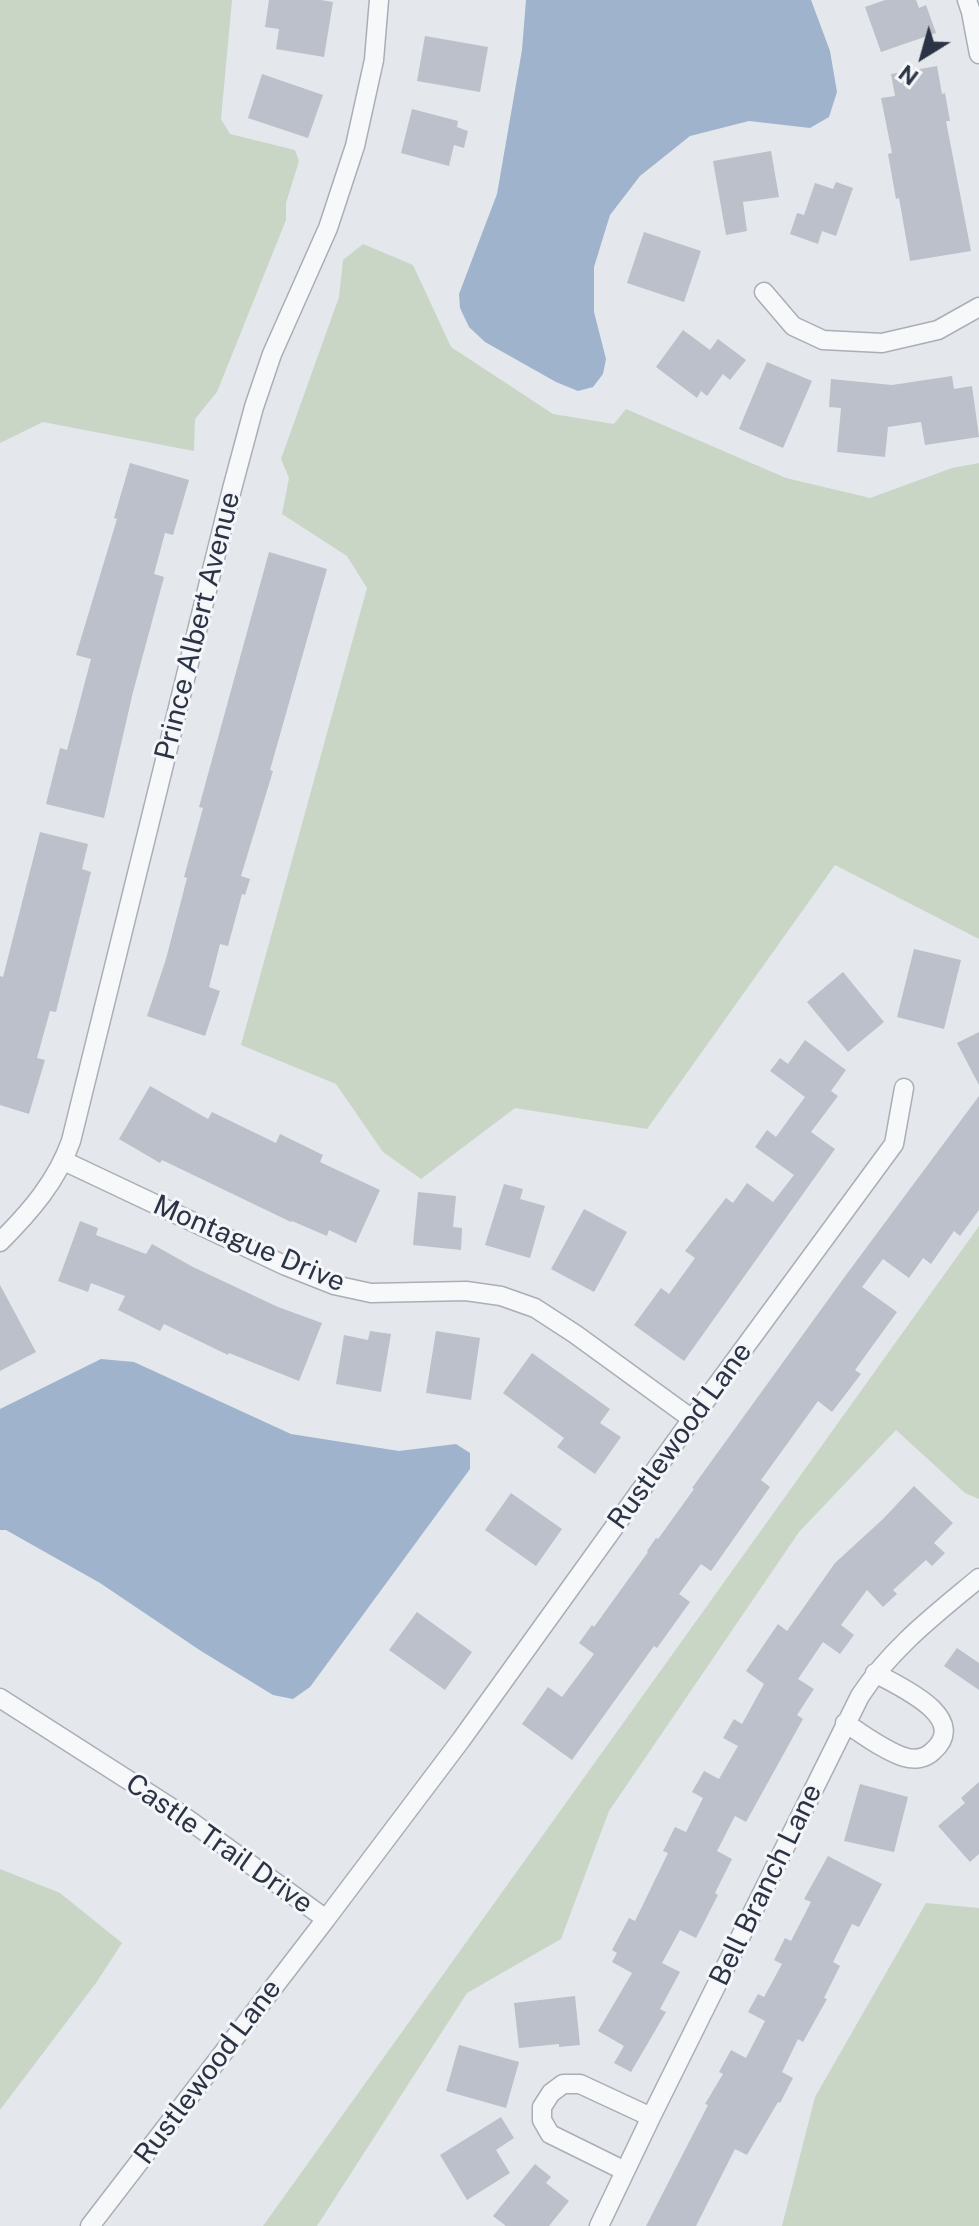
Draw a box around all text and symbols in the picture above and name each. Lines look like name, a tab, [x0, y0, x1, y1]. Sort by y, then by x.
north arrow	[883, 16, 963, 96]
text: N	[894, 60, 923, 91]
street label: Prince Albert Avenue	[148, 489, 248, 763]
street label: Montague Drive	[148, 1188, 350, 1300]
street label: Rustlewood Lane	[601, 1336, 759, 1536]
street label: Castle Trail Drive	[119, 1767, 319, 1921]
street label: Bell Branch Lane	[703, 1779, 829, 1991]
street label: Rustlewood Lane	[127, 1973, 289, 2171]

